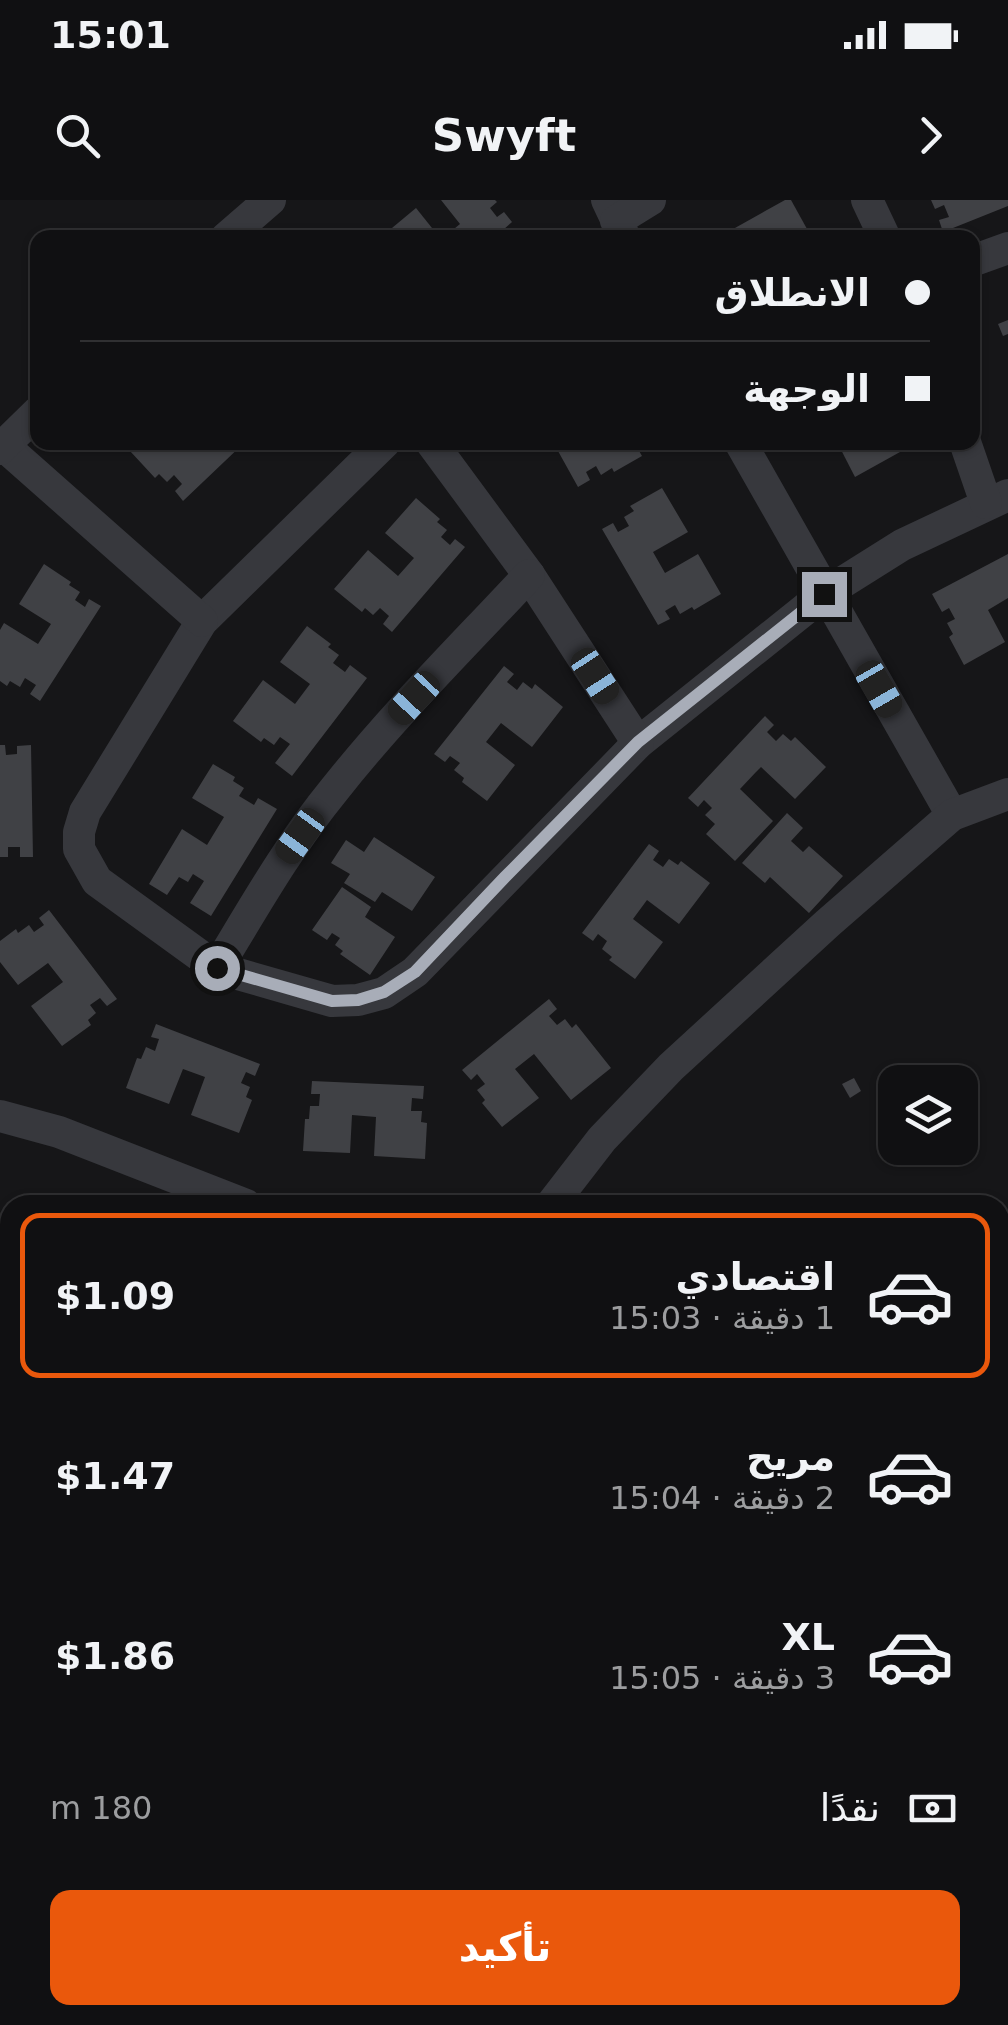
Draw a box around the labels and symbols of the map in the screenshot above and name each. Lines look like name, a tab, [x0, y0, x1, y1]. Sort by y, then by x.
route end	[802, 572, 847, 617]
car	[566, 643, 624, 709]
car	[851, 656, 907, 722]
car	[383, 666, 445, 730]
car	[270, 803, 330, 869]
route start	[195, 946, 240, 991]

